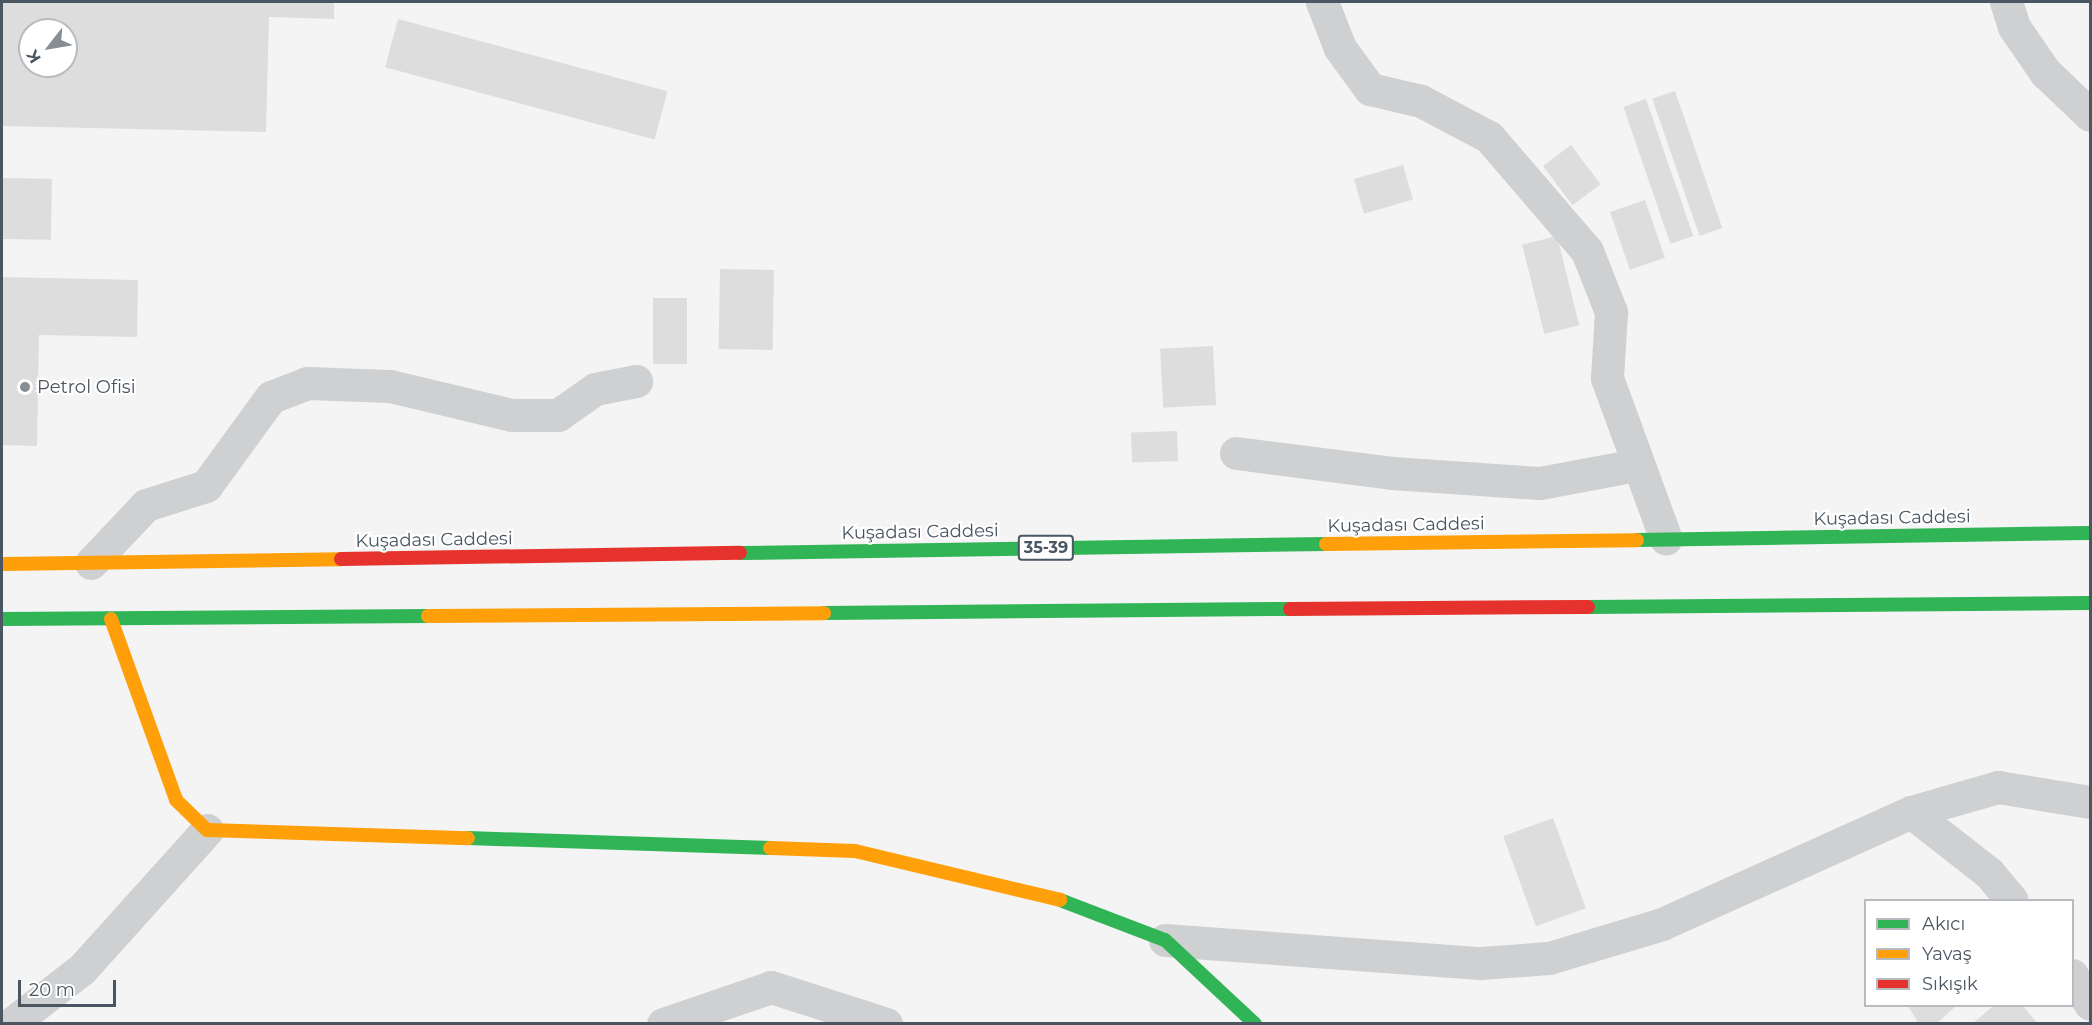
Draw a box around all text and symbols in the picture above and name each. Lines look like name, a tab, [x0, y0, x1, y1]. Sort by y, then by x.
north arrow	[18, 18, 78, 78]
text: K	[23, 47, 45, 66]
place label: Petrol Ofisi	[37, 376, 135, 398]
marker: Petrol Ofisi	[18, 380, 32, 394]
street label: Kuşadası Caddesi	[1813, 506, 1971, 530]
street label: Kuşadası Caddesi	[1327, 513, 1485, 537]
street label: Kuşadası Caddesi	[841, 520, 999, 544]
street label: Kuşadası Caddesi	[355, 528, 513, 552]
road number: 35-39	[1018, 535, 1074, 561]
legend	[1864, 899, 2074, 1007]
text: Akıcı	[1922, 913, 1965, 935]
text: Yavaş	[1922, 943, 1972, 965]
scale bar	[21, 968, 118, 1006]
text: Sıkışık	[1922, 973, 1978, 995]
text: 20 m	[29, 979, 75, 1001]

